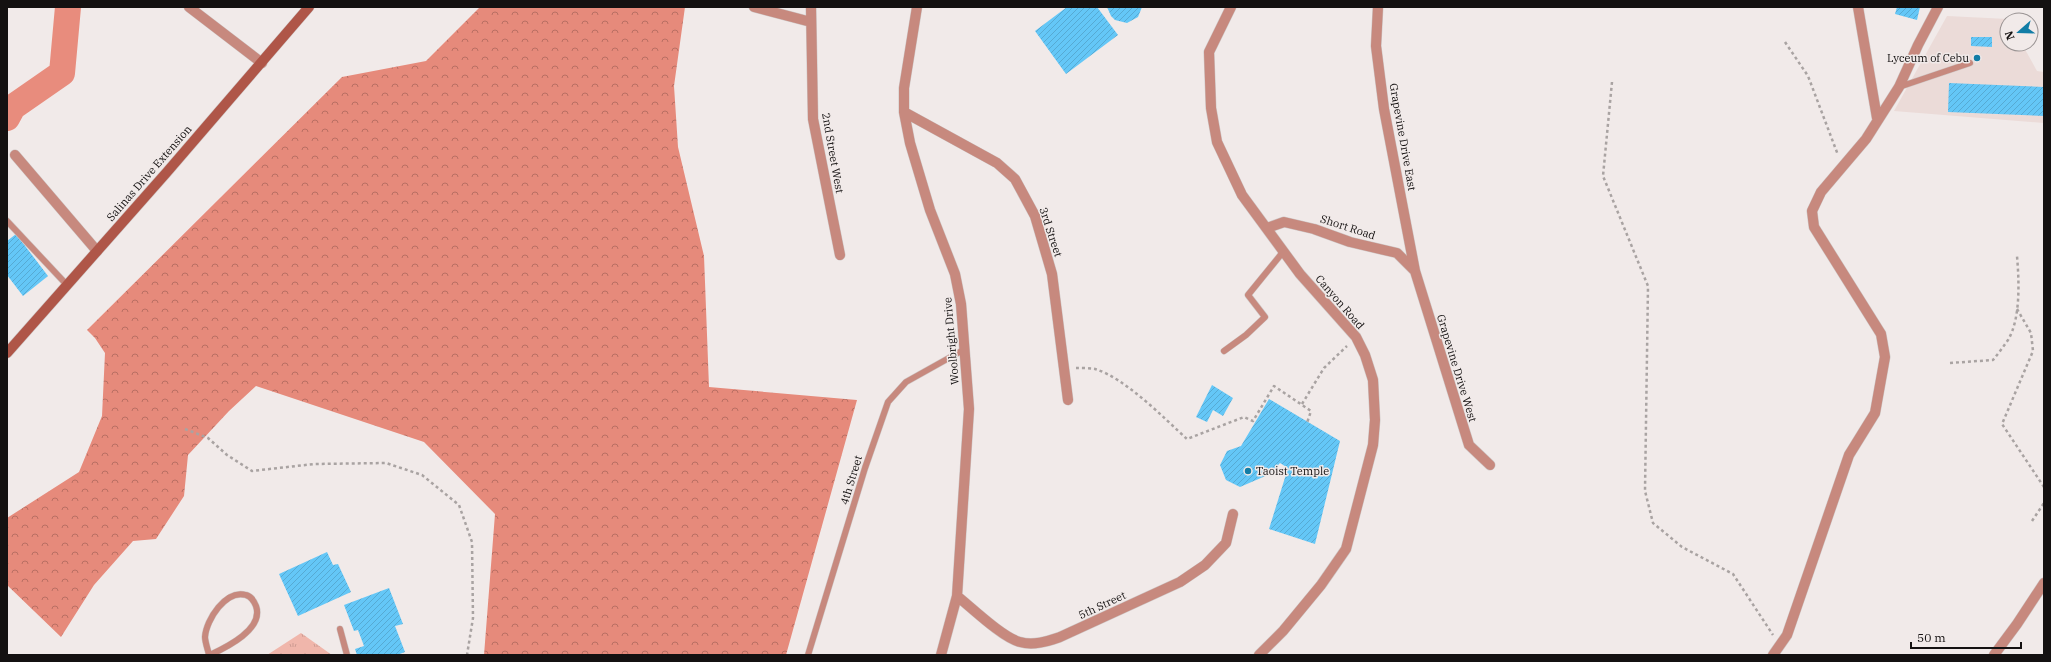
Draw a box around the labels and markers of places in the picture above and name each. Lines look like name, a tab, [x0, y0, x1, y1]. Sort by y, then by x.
place label: Lyceum of Cebu	[1887, 51, 1969, 65]
marker: Lyceum of Cebu	[1972, 53, 1982, 63]
place label: Taoist Temple	[1256, 464, 1329, 478]
marker: Taoist Temple	[1243, 466, 1253, 476]

